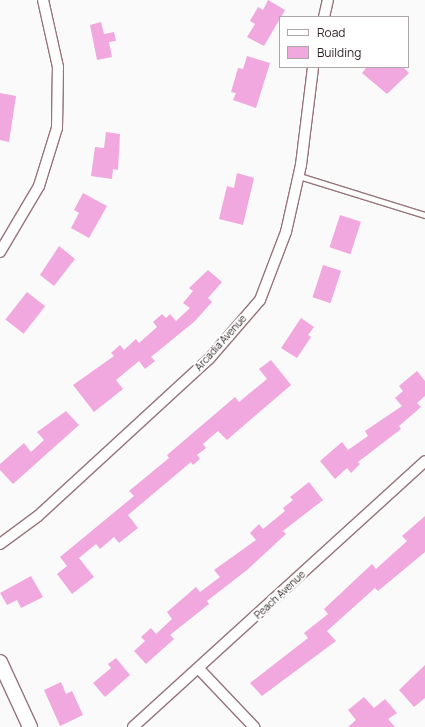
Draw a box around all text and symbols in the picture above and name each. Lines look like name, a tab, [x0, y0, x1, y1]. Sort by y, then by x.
legend	[279, 16, 409, 68]
text: Road	[317, 24, 345, 41]
text: Building	[317, 44, 361, 61]
street label: Arcadia Avenue	[193, 313, 249, 373]
street label: Peach Avenue	[252, 568, 308, 622]

